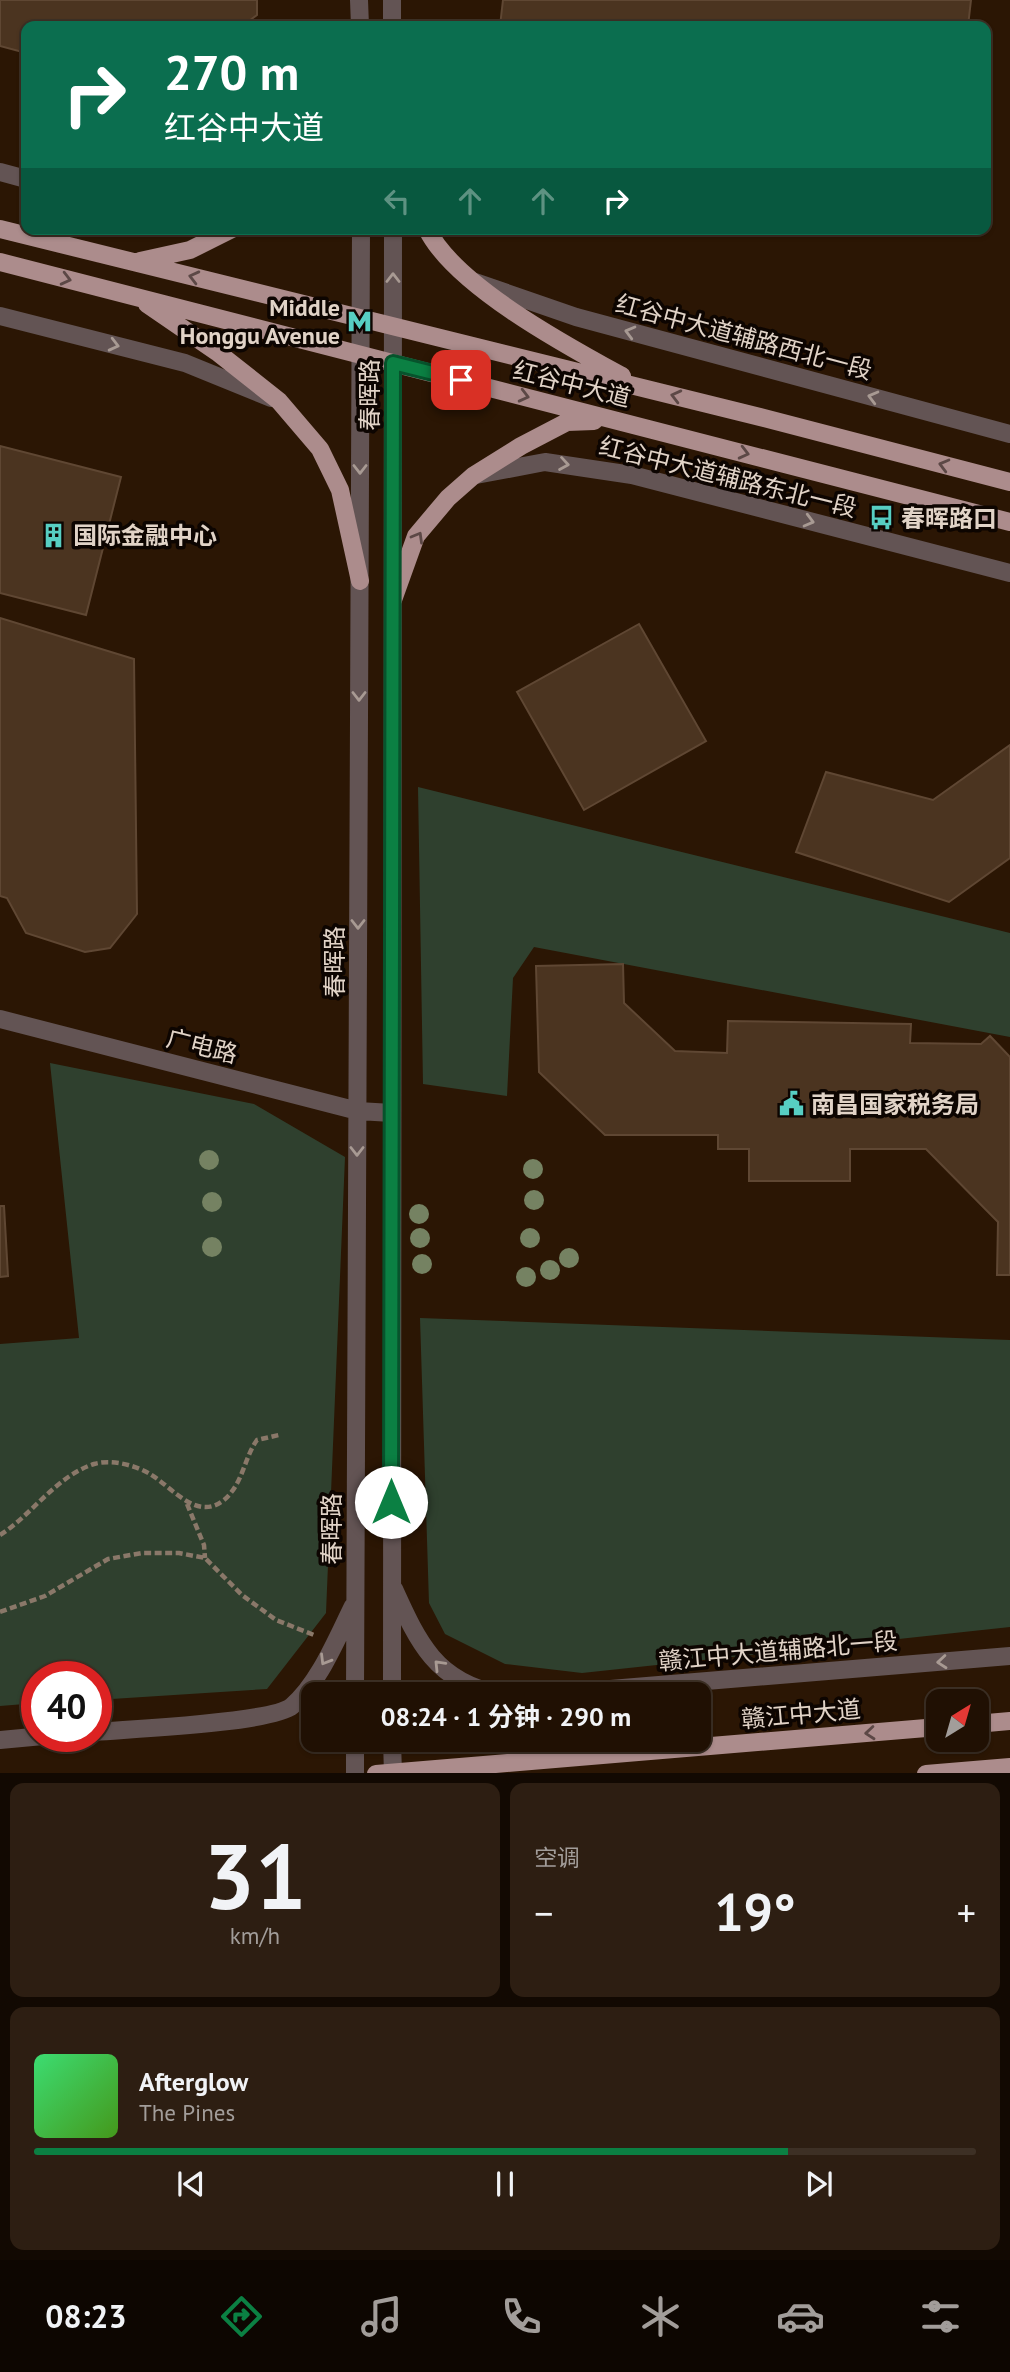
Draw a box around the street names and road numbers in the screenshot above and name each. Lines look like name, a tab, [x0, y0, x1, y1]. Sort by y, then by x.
street label: 红谷中大道辅路西北一段	[612, 288, 876, 386]
street label: 红谷中大道	[510, 354, 634, 414]
street label: 春晖路	[354, 359, 385, 431]
street label: 红谷中大道辅路东北一段	[596, 430, 860, 524]
street label: 春晖路	[319, 926, 350, 998]
street label: 广电路	[163, 1022, 241, 1070]
street label: 春晖路	[316, 1493, 347, 1565]
street label: 赣江中大道辅路北一段	[657, 1625, 899, 1677]
street label: 赣江中大道	[740, 1693, 862, 1735]

